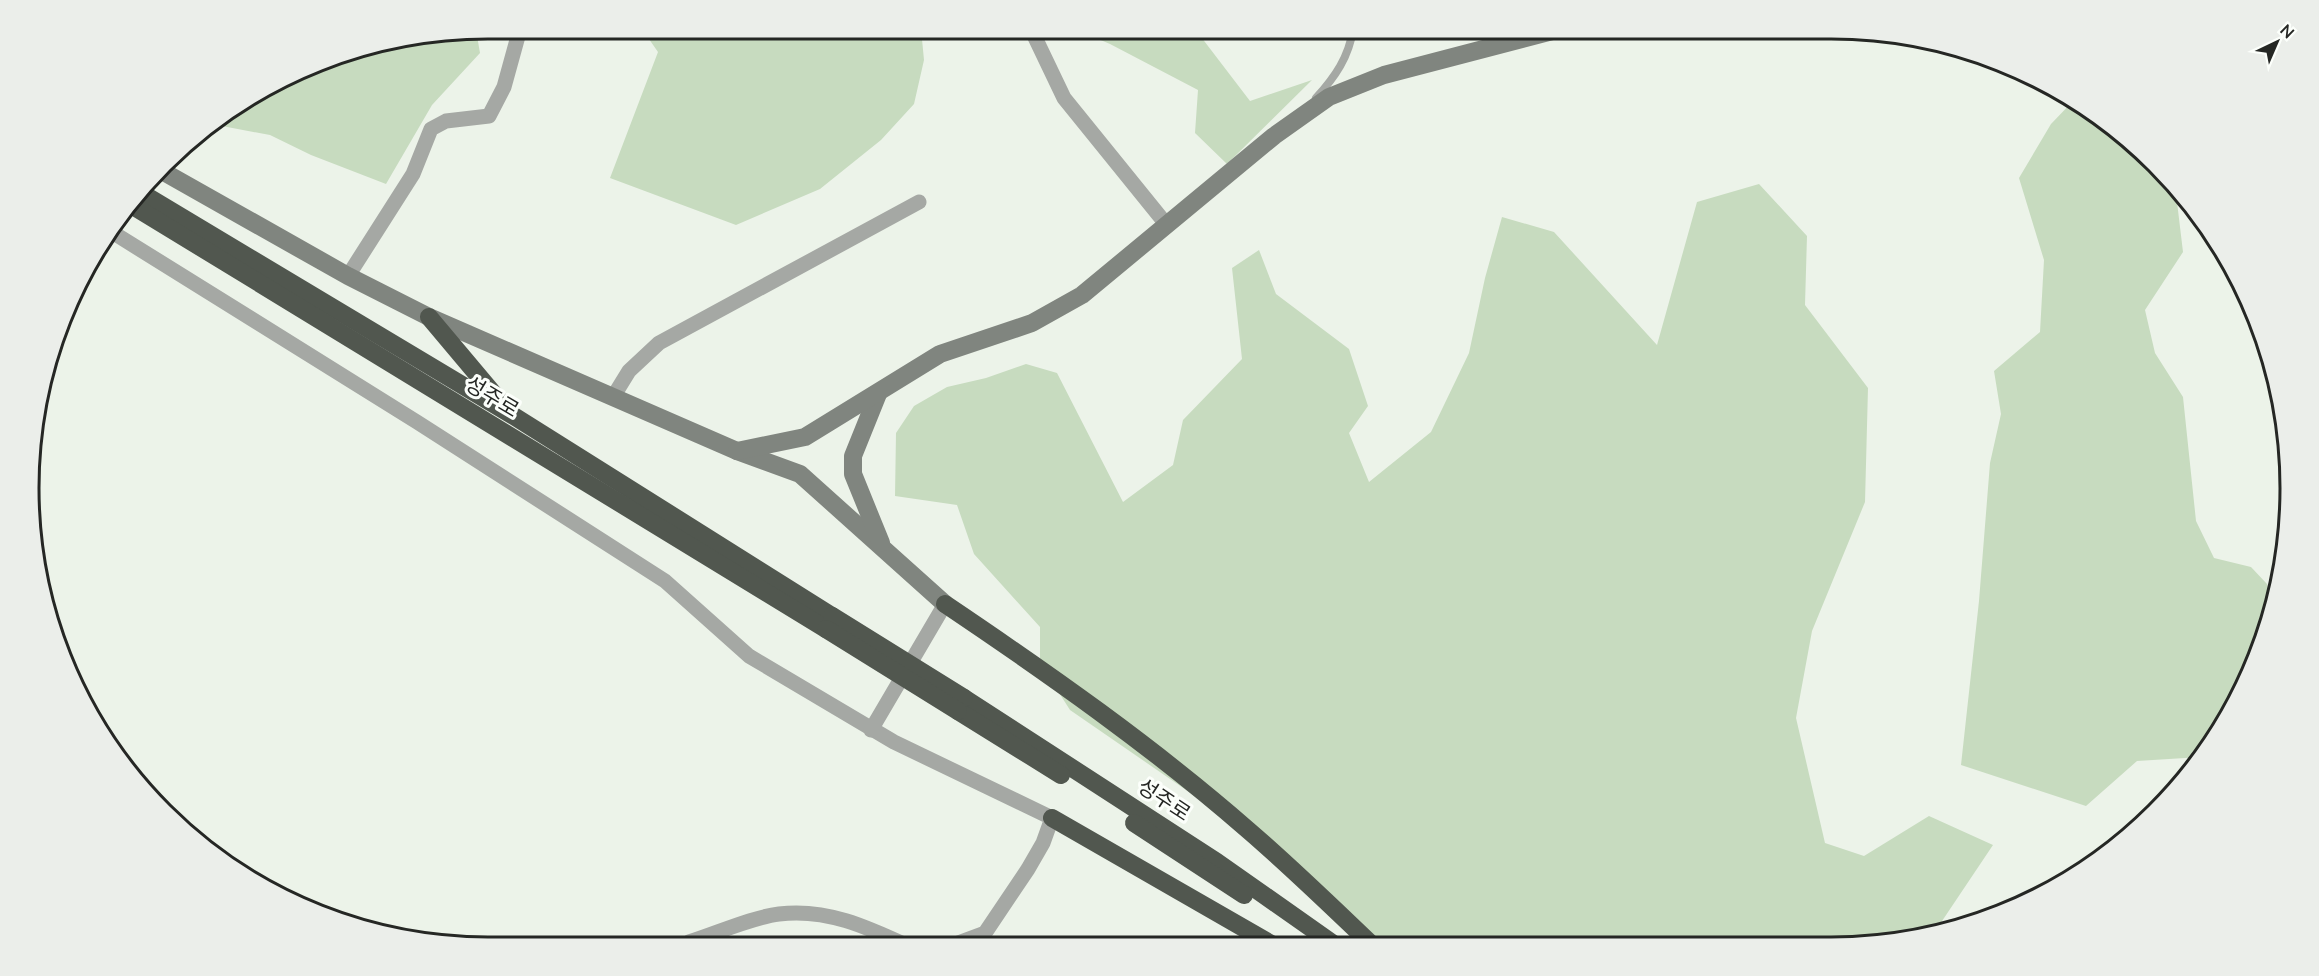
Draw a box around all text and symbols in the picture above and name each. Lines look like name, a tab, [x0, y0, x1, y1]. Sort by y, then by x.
north arrow	[2247, 12, 2307, 72]
text: N	[2275, 20, 2299, 44]
street label: 성주로	[460, 370, 524, 424]
street label: 성주로	[1132, 772, 1196, 828]

